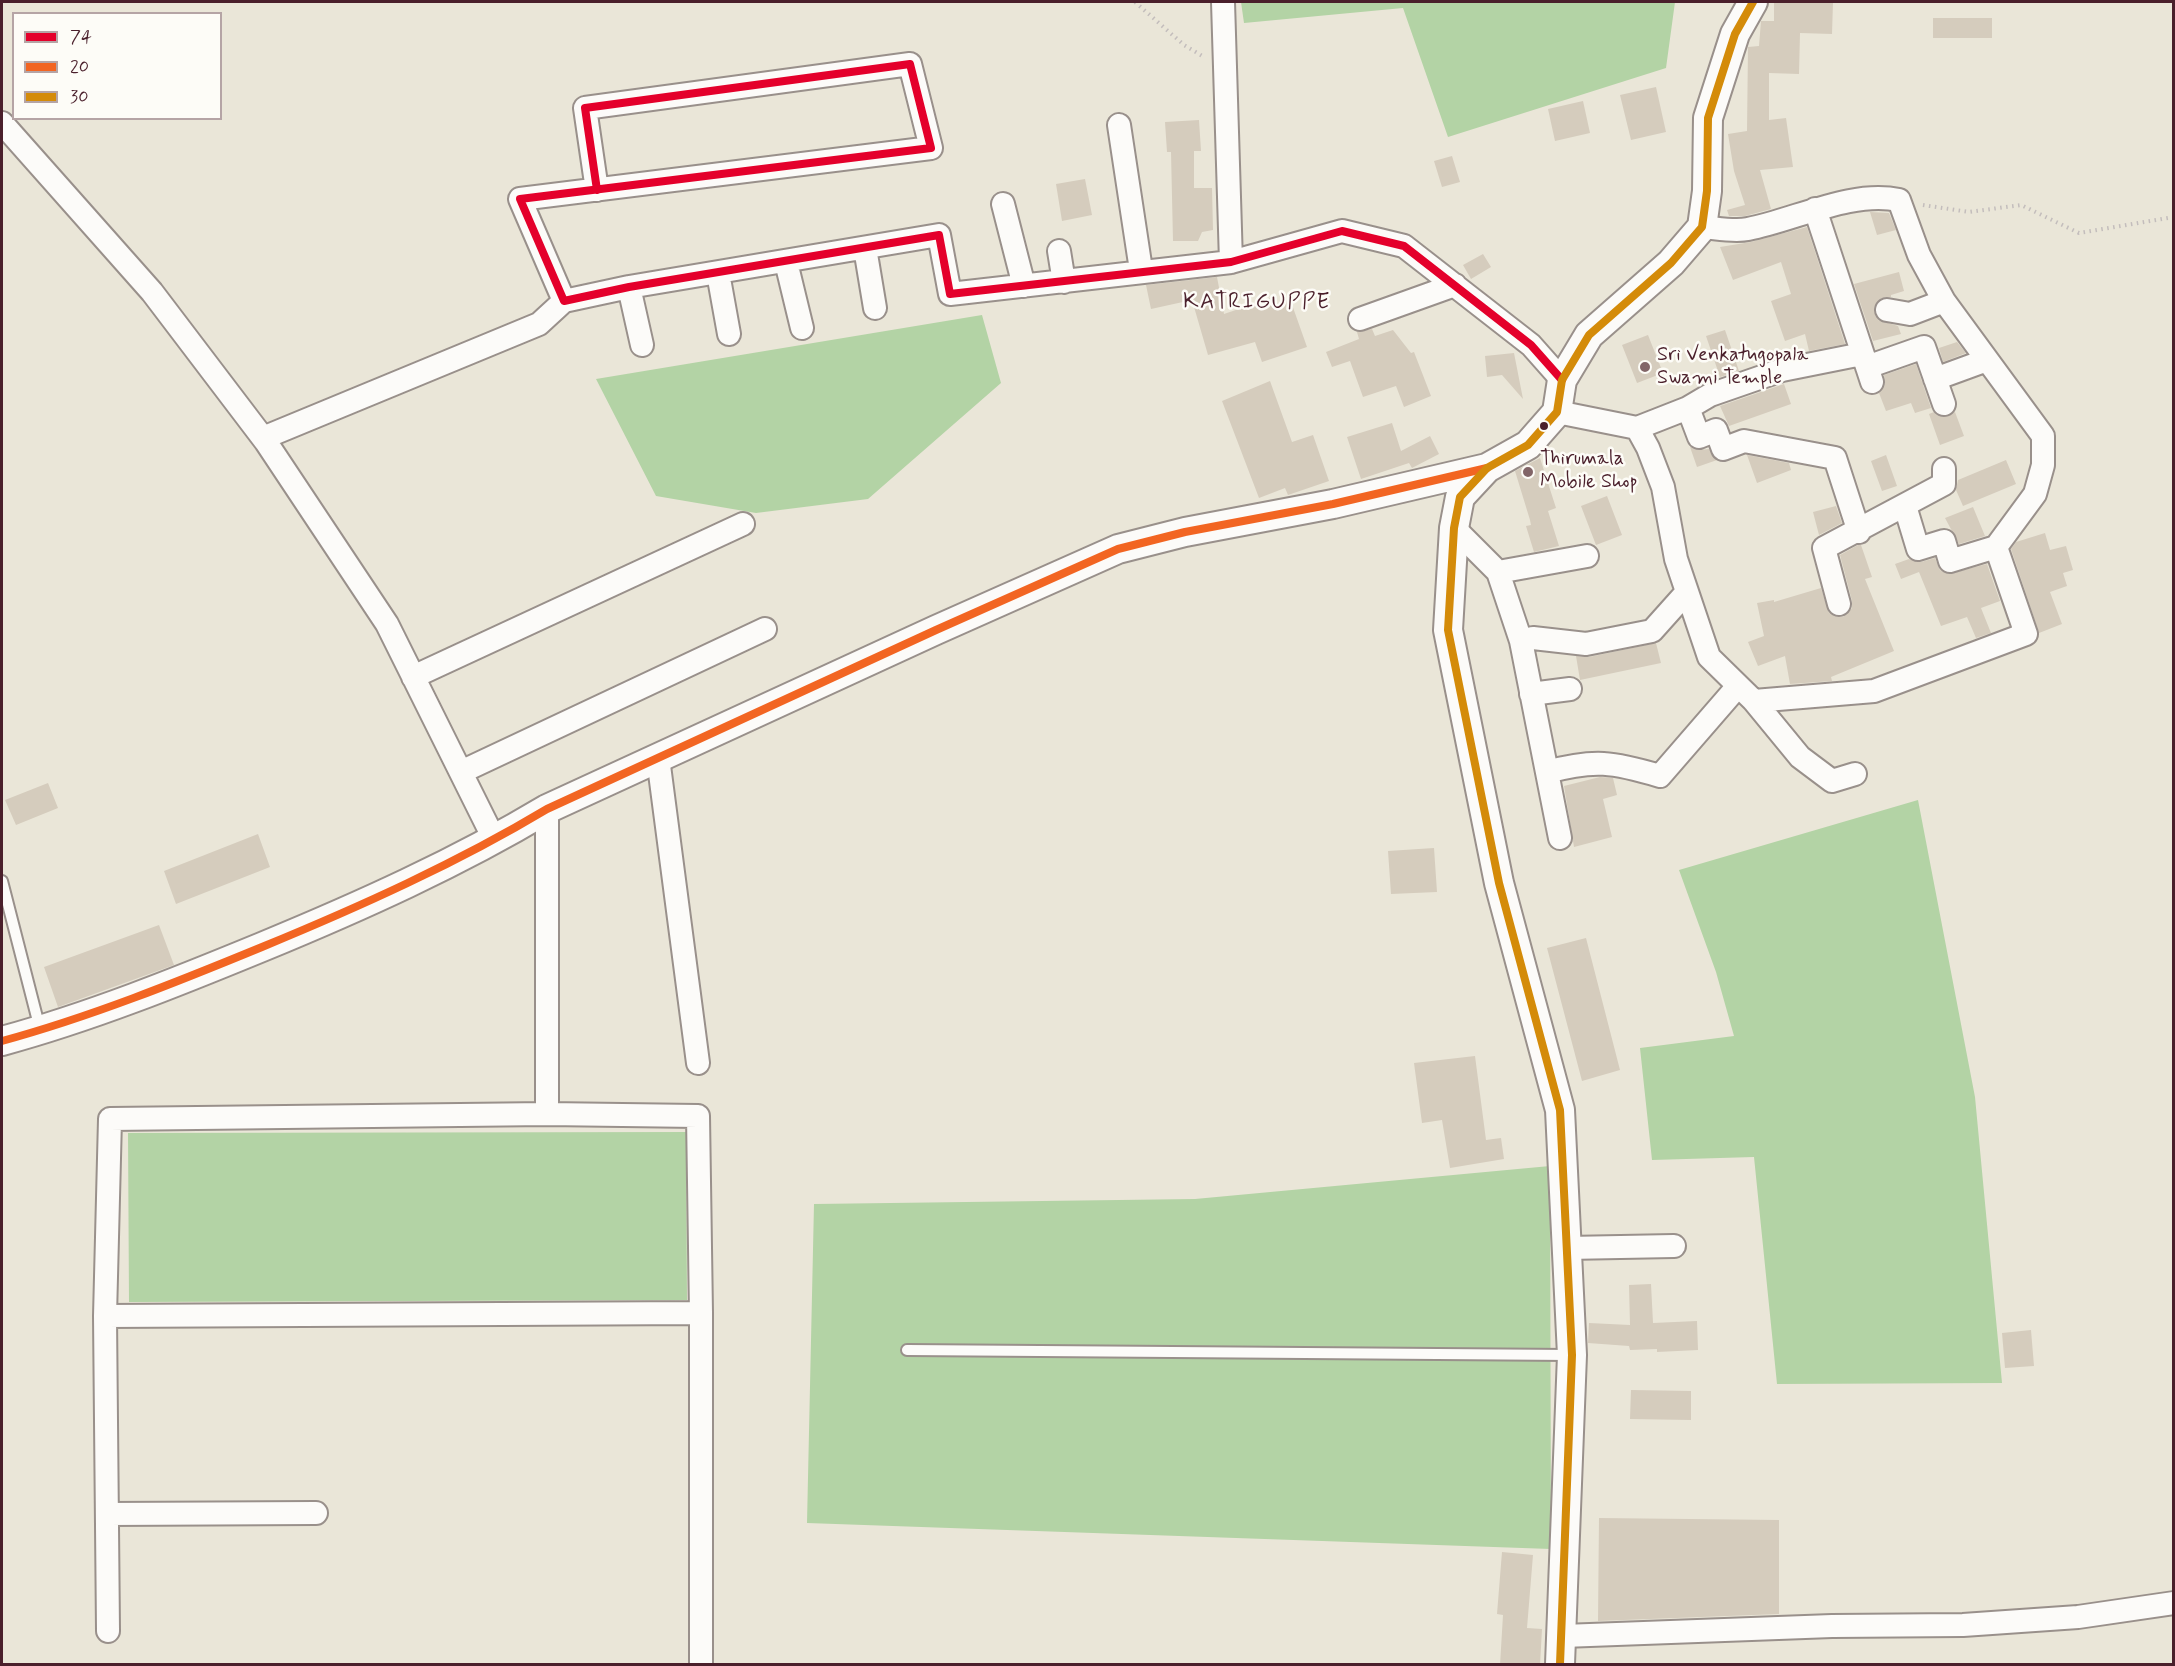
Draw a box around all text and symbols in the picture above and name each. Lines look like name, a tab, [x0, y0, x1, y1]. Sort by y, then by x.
legend	[12, 12, 222, 120]
text: 74	[70, 25, 92, 49]
text: 20	[70, 55, 89, 79]
text: 30	[70, 85, 88, 109]
district label: KATRIGUPPE	[1180, 290, 1334, 316]
place label: Sri Venkatugopala Swami Temple	[1657, 344, 1808, 391]
marker: Sri Venkatugopala Swami Temple	[1638, 360, 1652, 374]
unlabelled marker	[1538, 420, 1550, 432]
place label: Thirumala Mobile Shop	[1540, 448, 1638, 495]
marker: Thirumala Mobile Shop	[1521, 465, 1535, 479]

